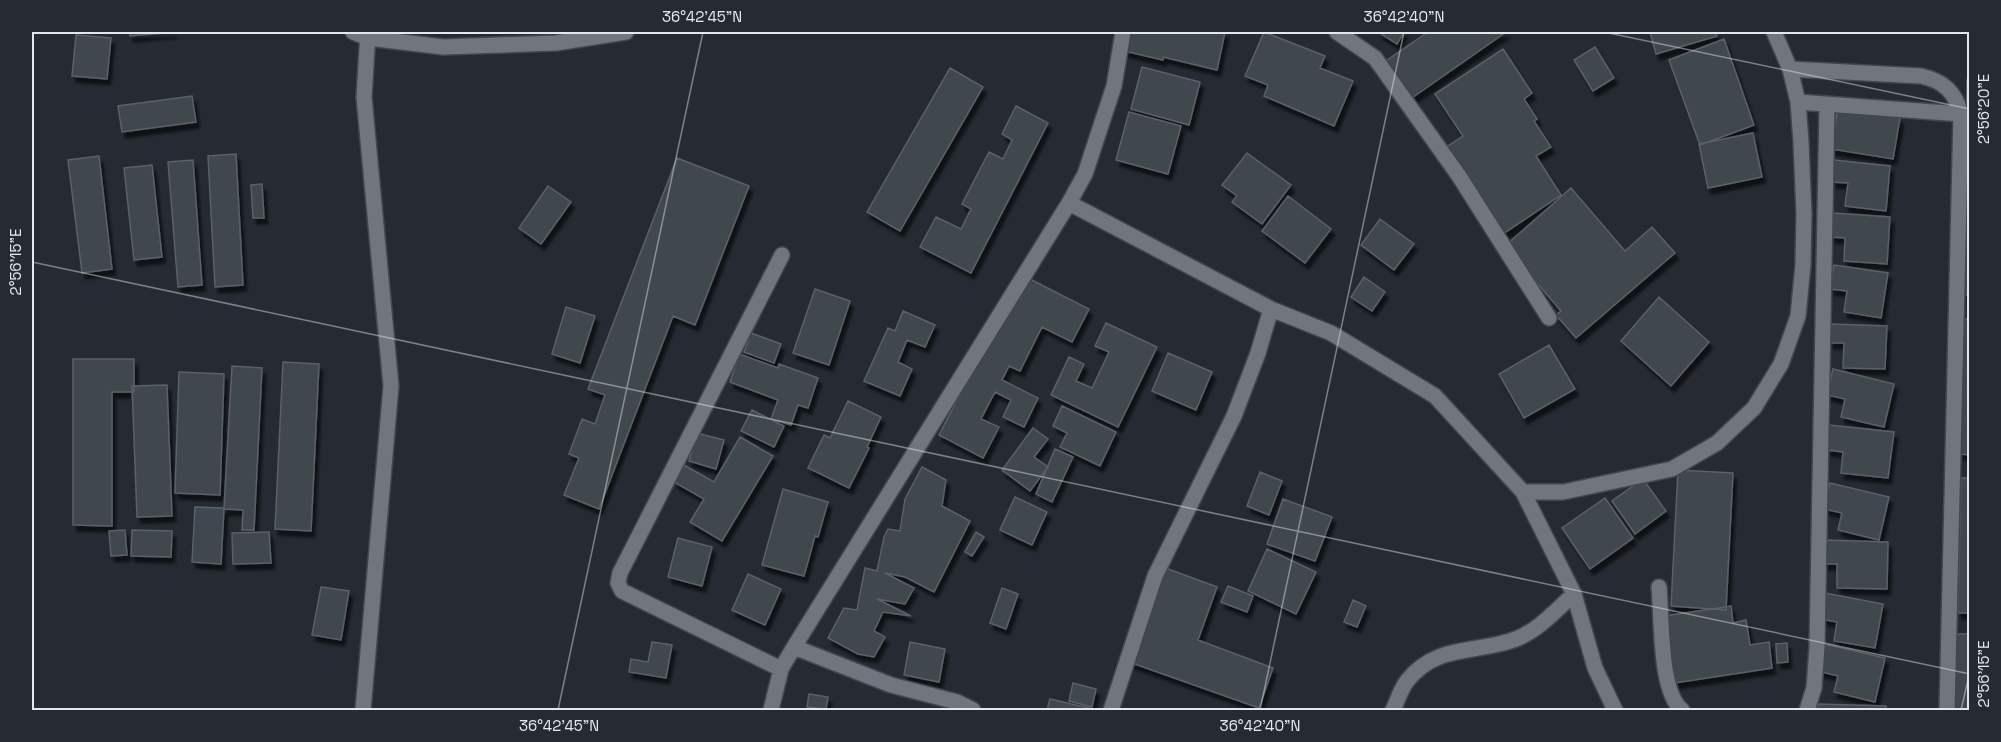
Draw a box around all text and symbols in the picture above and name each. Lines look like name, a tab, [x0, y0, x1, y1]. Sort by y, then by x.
text: 36°42'45"N	[662, 7, 742, 26]
text: 36°42'40"N	[1364, 7, 1444, 26]
text: 2°56'20"E	[1974, 74, 1993, 144]
text: 2°56'15"E	[6, 229, 25, 295]
text: 2°56'15"E	[1974, 641, 1993, 707]
text: 36°42'45"N	[519, 716, 599, 735]
text: 36°42'40"N	[1220, 716, 1300, 735]

